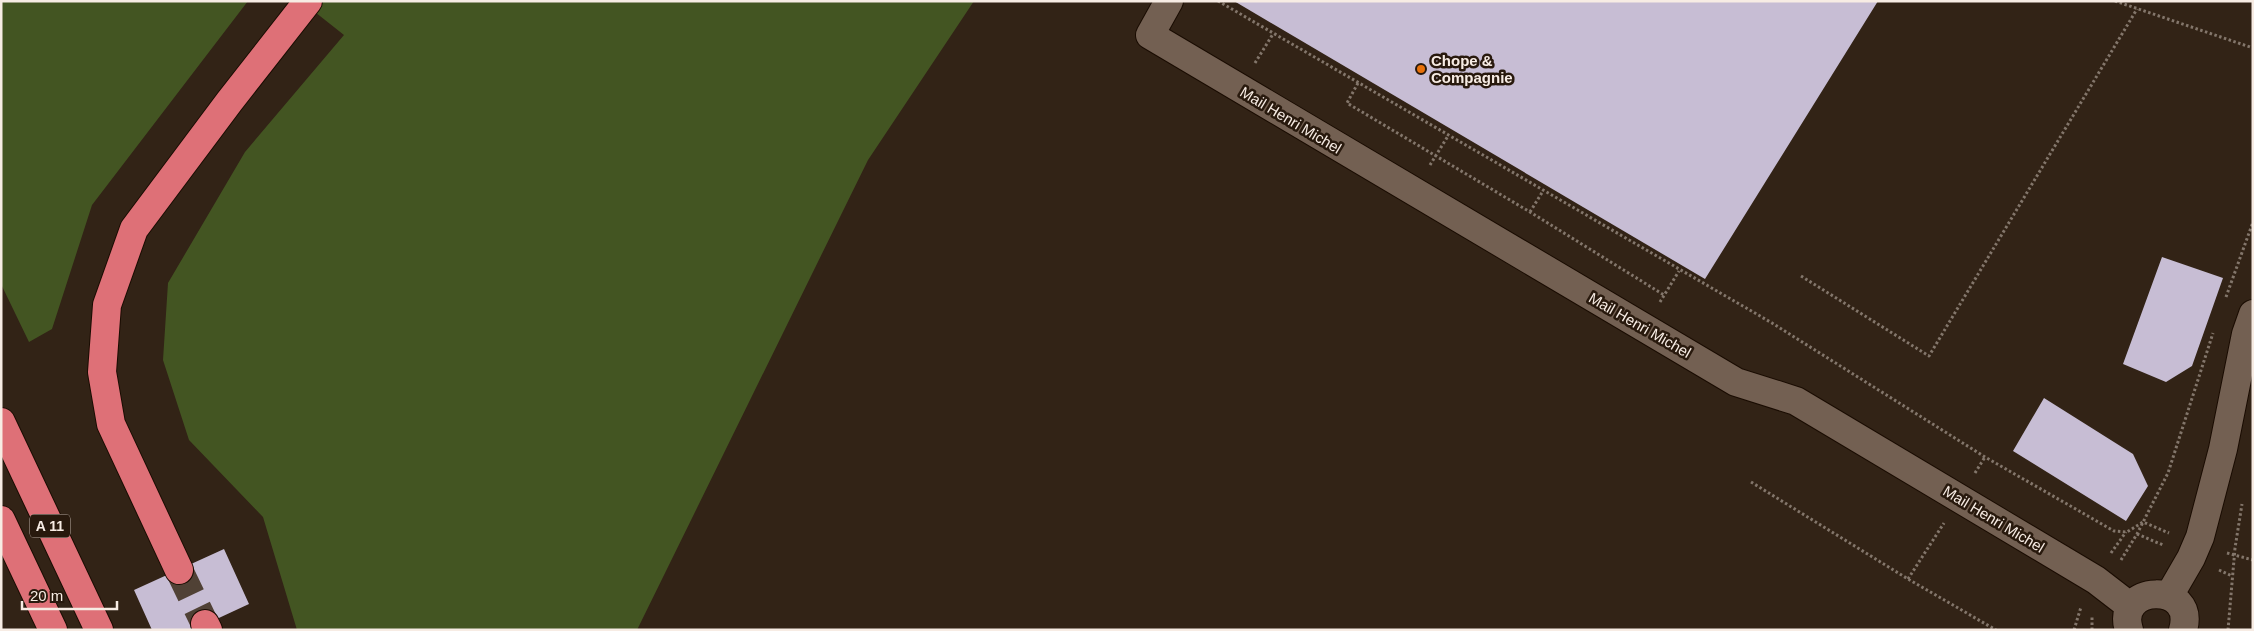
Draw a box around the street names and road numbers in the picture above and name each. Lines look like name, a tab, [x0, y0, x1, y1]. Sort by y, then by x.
street label: Mail Henri Michel	[1237, 83, 1345, 157]
street label: Mail Henri Michel	[1586, 289, 1694, 361]
street label: Mail Henri Michel	[1940, 482, 2048, 556]
road number: A 11	[30, 514, 70, 538]

